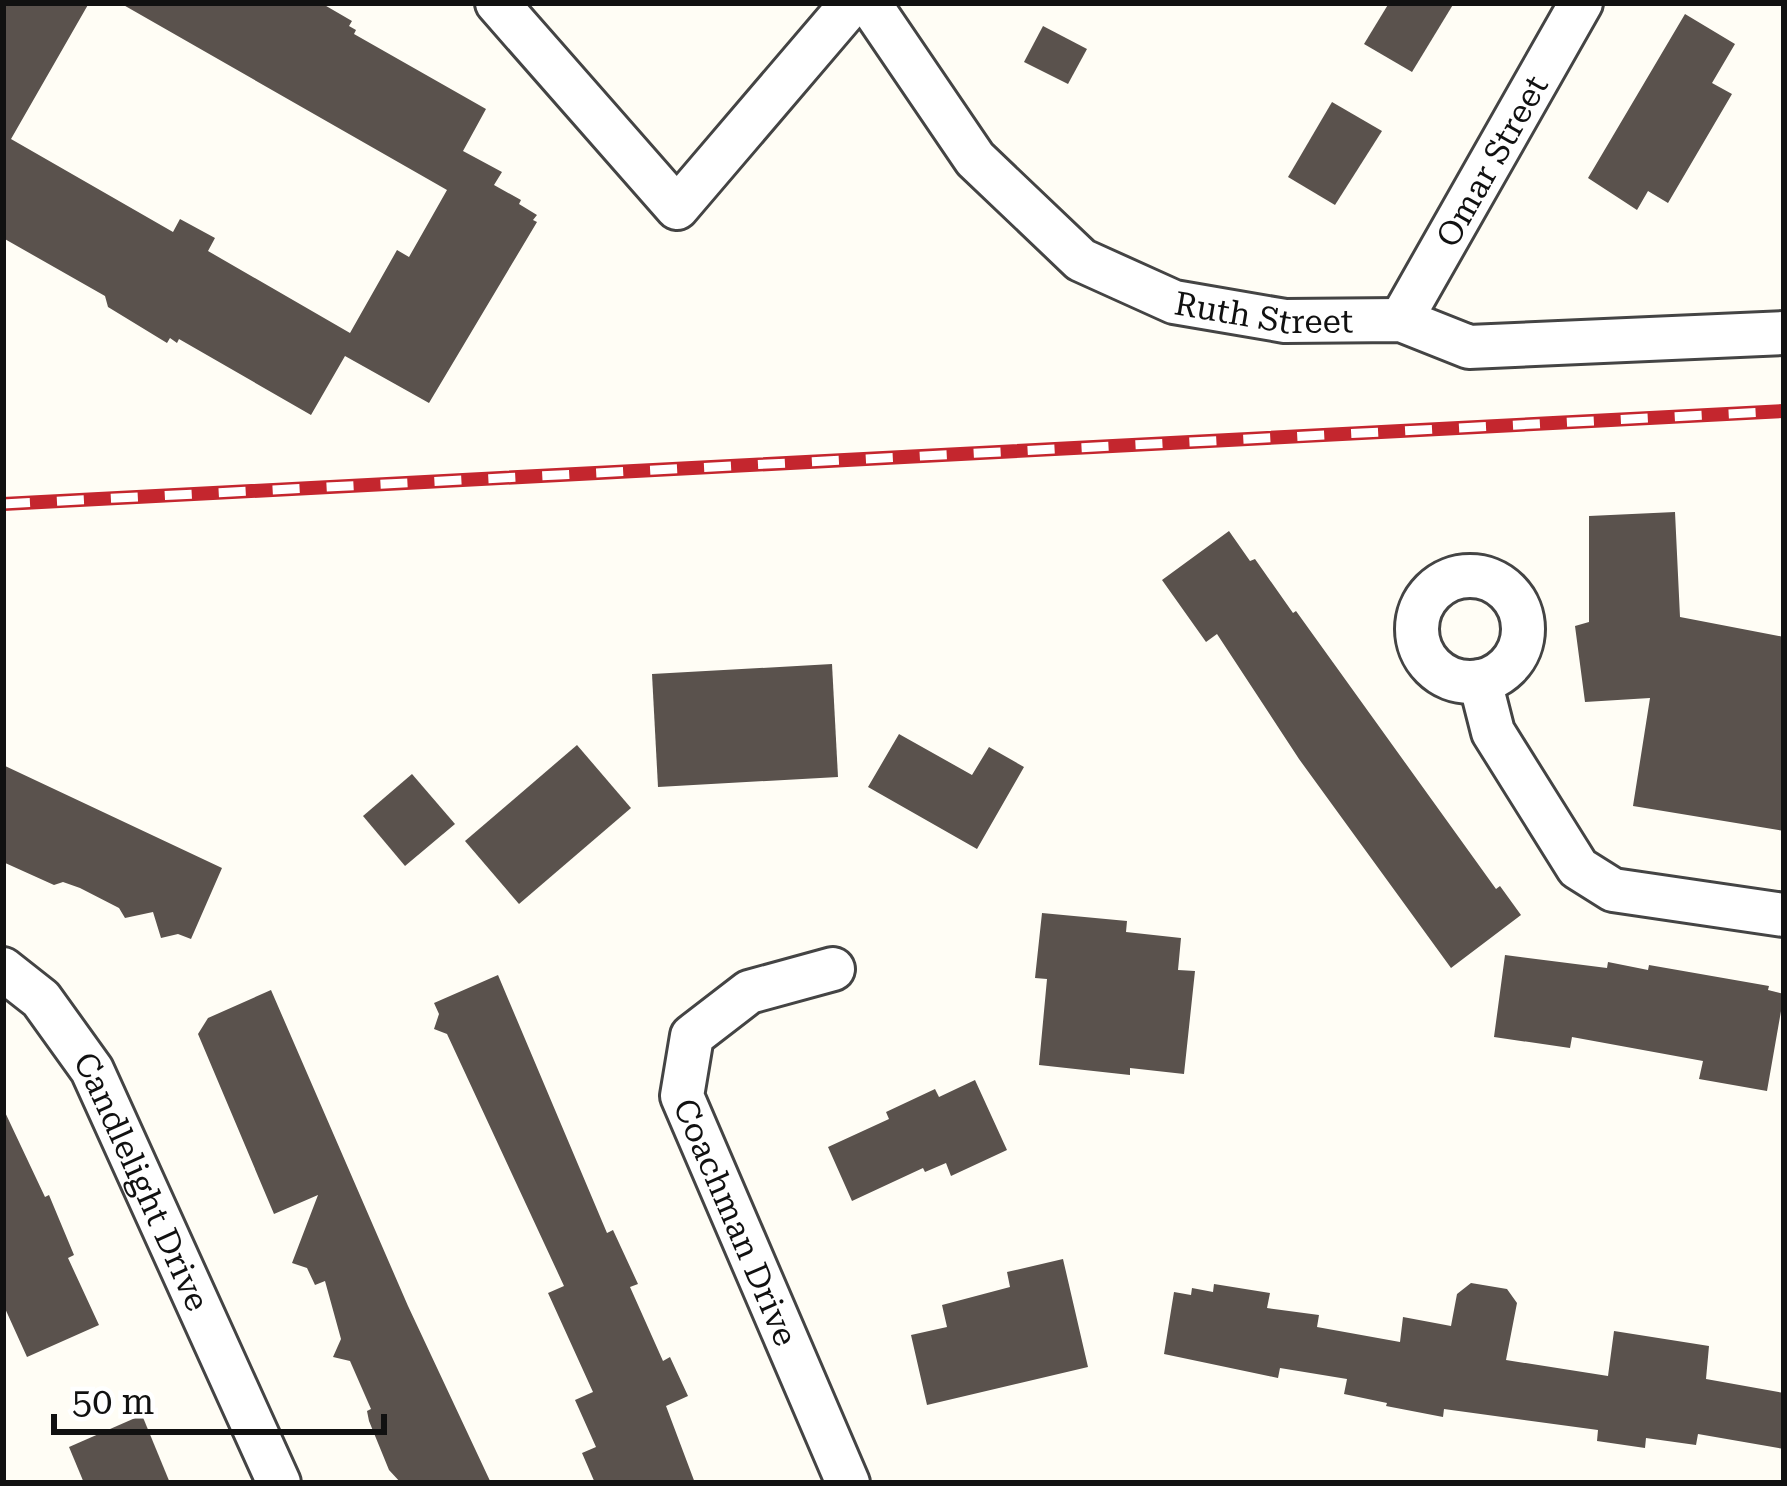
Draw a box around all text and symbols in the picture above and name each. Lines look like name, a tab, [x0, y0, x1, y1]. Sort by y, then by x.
street label: Omar Street	[1427, 68, 1555, 253]
street label: Ruth Street	[1172, 283, 1353, 341]
street label: Candlelight Drive	[66, 1044, 218, 1317]
street label: Coachman Drive	[666, 1093, 806, 1351]
scale bar	[54, 1360, 384, 1434]
text: 50 m	[72, 1381, 154, 1423]

